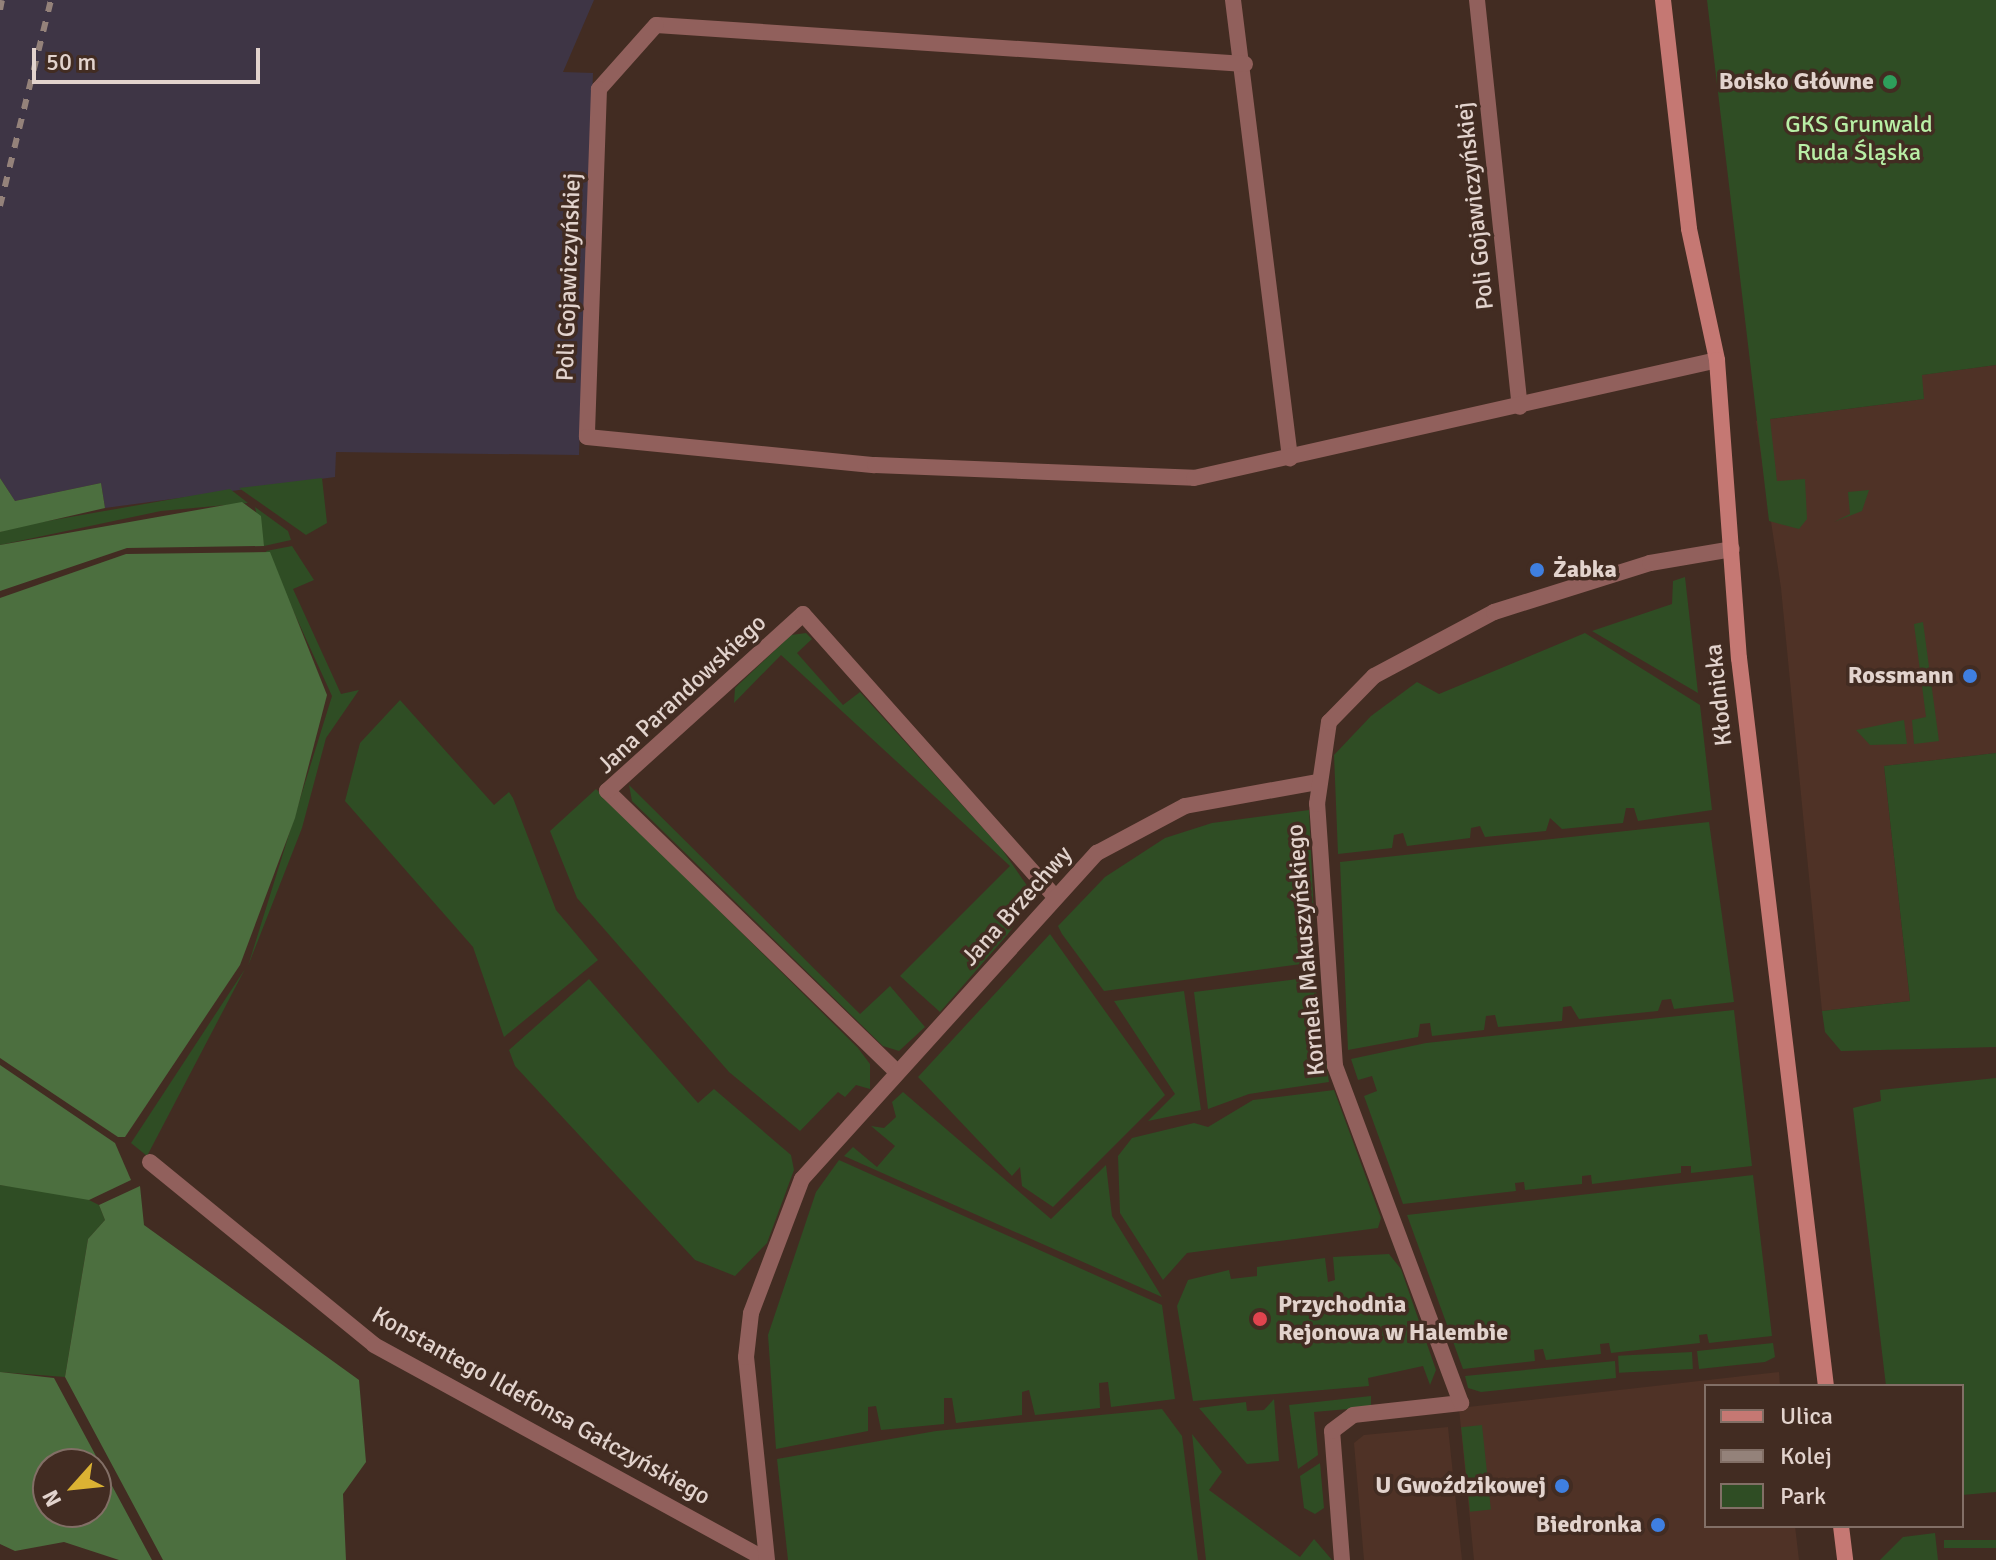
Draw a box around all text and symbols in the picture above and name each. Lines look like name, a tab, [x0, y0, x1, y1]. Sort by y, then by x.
scale bar	[36, 32, 264, 82]
text: 50 m	[46, 47, 96, 77]
place label: Boisko Główne	[1719, 68, 1874, 96]
marker: Boisko Główne	[1881, 73, 1899, 91]
street label: Poli Gojawiczyńskiej	[1450, 101, 1500, 311]
park label: GKS Grunwald Ruda Śląska	[1785, 111, 1933, 167]
street label: Poli Gojawiczyńskiej	[551, 172, 587, 382]
place label: Żabka	[1553, 556, 1617, 584]
marker: Żabka	[1528, 561, 1546, 579]
street label: Jana Parandowskiego	[592, 608, 772, 780]
street label: Kłodnicka	[1699, 642, 1739, 748]
place label: Rossmann	[1848, 662, 1954, 690]
marker: Rossmann	[1961, 667, 1979, 685]
street label: Kornela Makuszyńskiego	[1281, 823, 1331, 1077]
street label: Jana Brzechwy	[956, 840, 1078, 972]
place label: Przychodnia Rejonowa w Halembie	[1278, 1291, 1508, 1347]
street label: Konstantego Ildefonsa Gałczyńskiego	[367, 1301, 715, 1511]
marker: Przychodnia Rejonowa w Halembie	[1249, 1308, 1271, 1330]
legend	[1704, 1384, 1964, 1528]
text: Ulica	[1780, 1401, 1833, 1431]
text: Kolej	[1780, 1441, 1832, 1471]
north arrow	[32, 1448, 112, 1528]
place label: U Gwoździkowej	[1375, 1472, 1546, 1500]
marker: U Gwoździkowej	[1553, 1477, 1571, 1495]
text: Park	[1780, 1481, 1826, 1511]
text: N	[36, 1485, 67, 1511]
place label: Biedronka	[1536, 1511, 1642, 1539]
marker: Biedronka	[1649, 1516, 1667, 1534]

